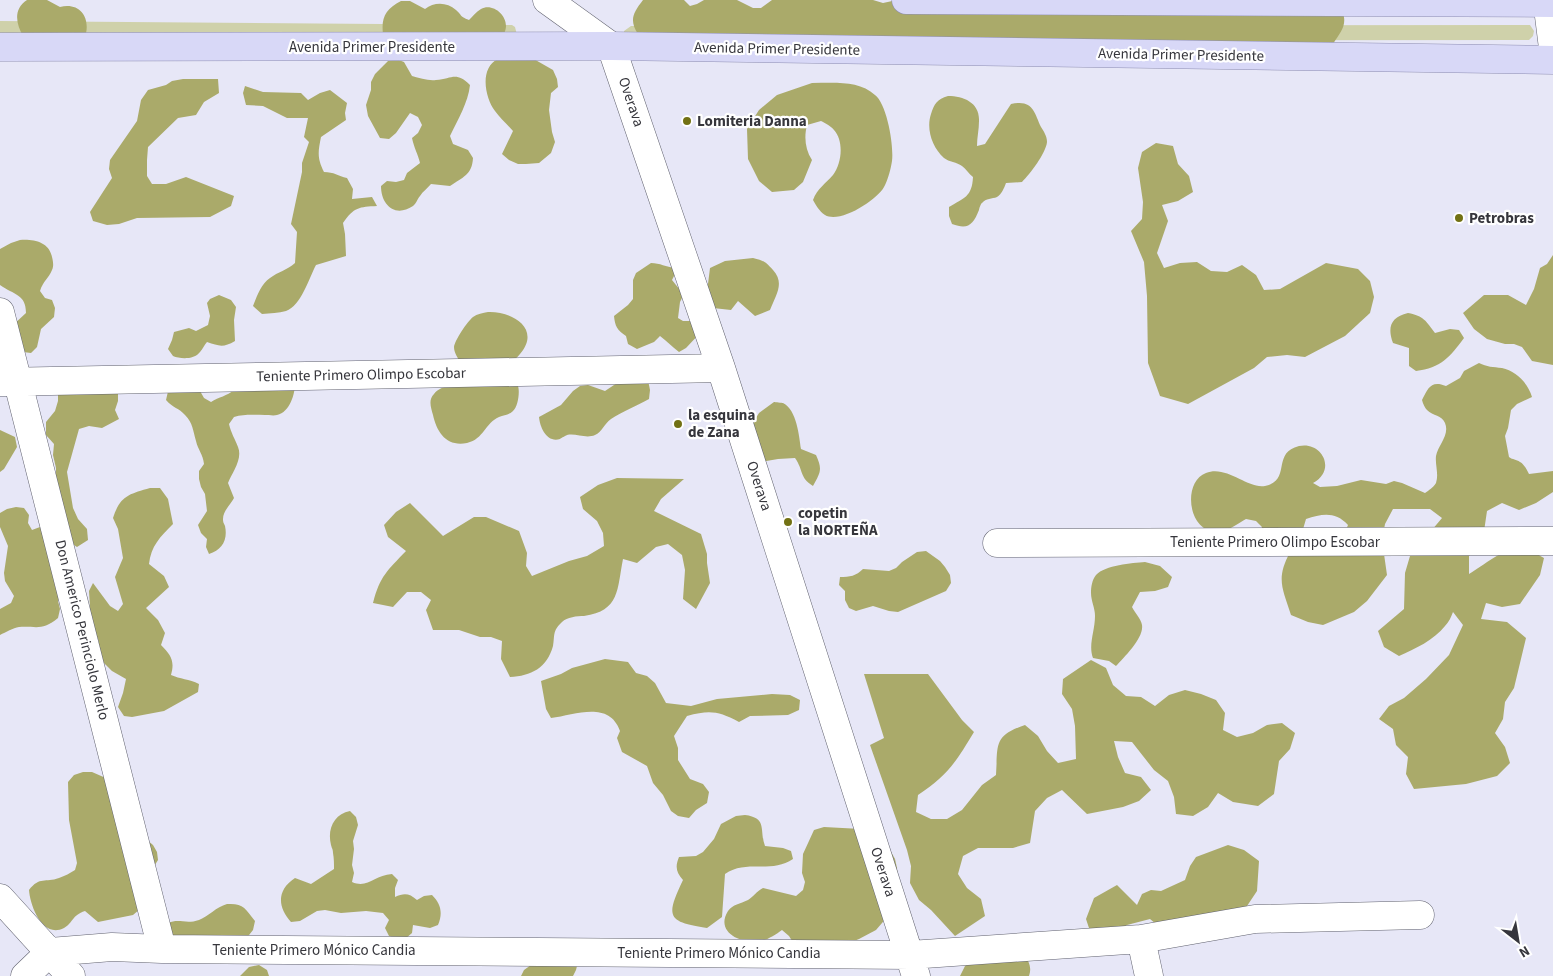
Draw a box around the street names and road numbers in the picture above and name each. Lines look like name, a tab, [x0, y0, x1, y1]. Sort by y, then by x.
street label: Avenida Primer Presidente	[289, 37, 455, 58]
street label: Avenida Primer Presidente	[694, 37, 860, 61]
street label: Avenida Primer Presidente	[1098, 43, 1264, 67]
street label: Overava	[613, 74, 649, 130]
street label: Teniente Primero Olimpo Escobar	[256, 363, 467, 387]
street label: Overava	[741, 458, 777, 514]
street label: Teniente Primero Olimpo Escobar	[1170, 532, 1381, 553]
street label: Don Americo Perinciolo Merlo	[49, 538, 115, 722]
street label: Overava	[865, 844, 901, 900]
street label: Teniente Primero Mónico Candia	[212, 940, 416, 961]
street label: Teniente Primero Mónico Candia	[617, 943, 821, 964]

